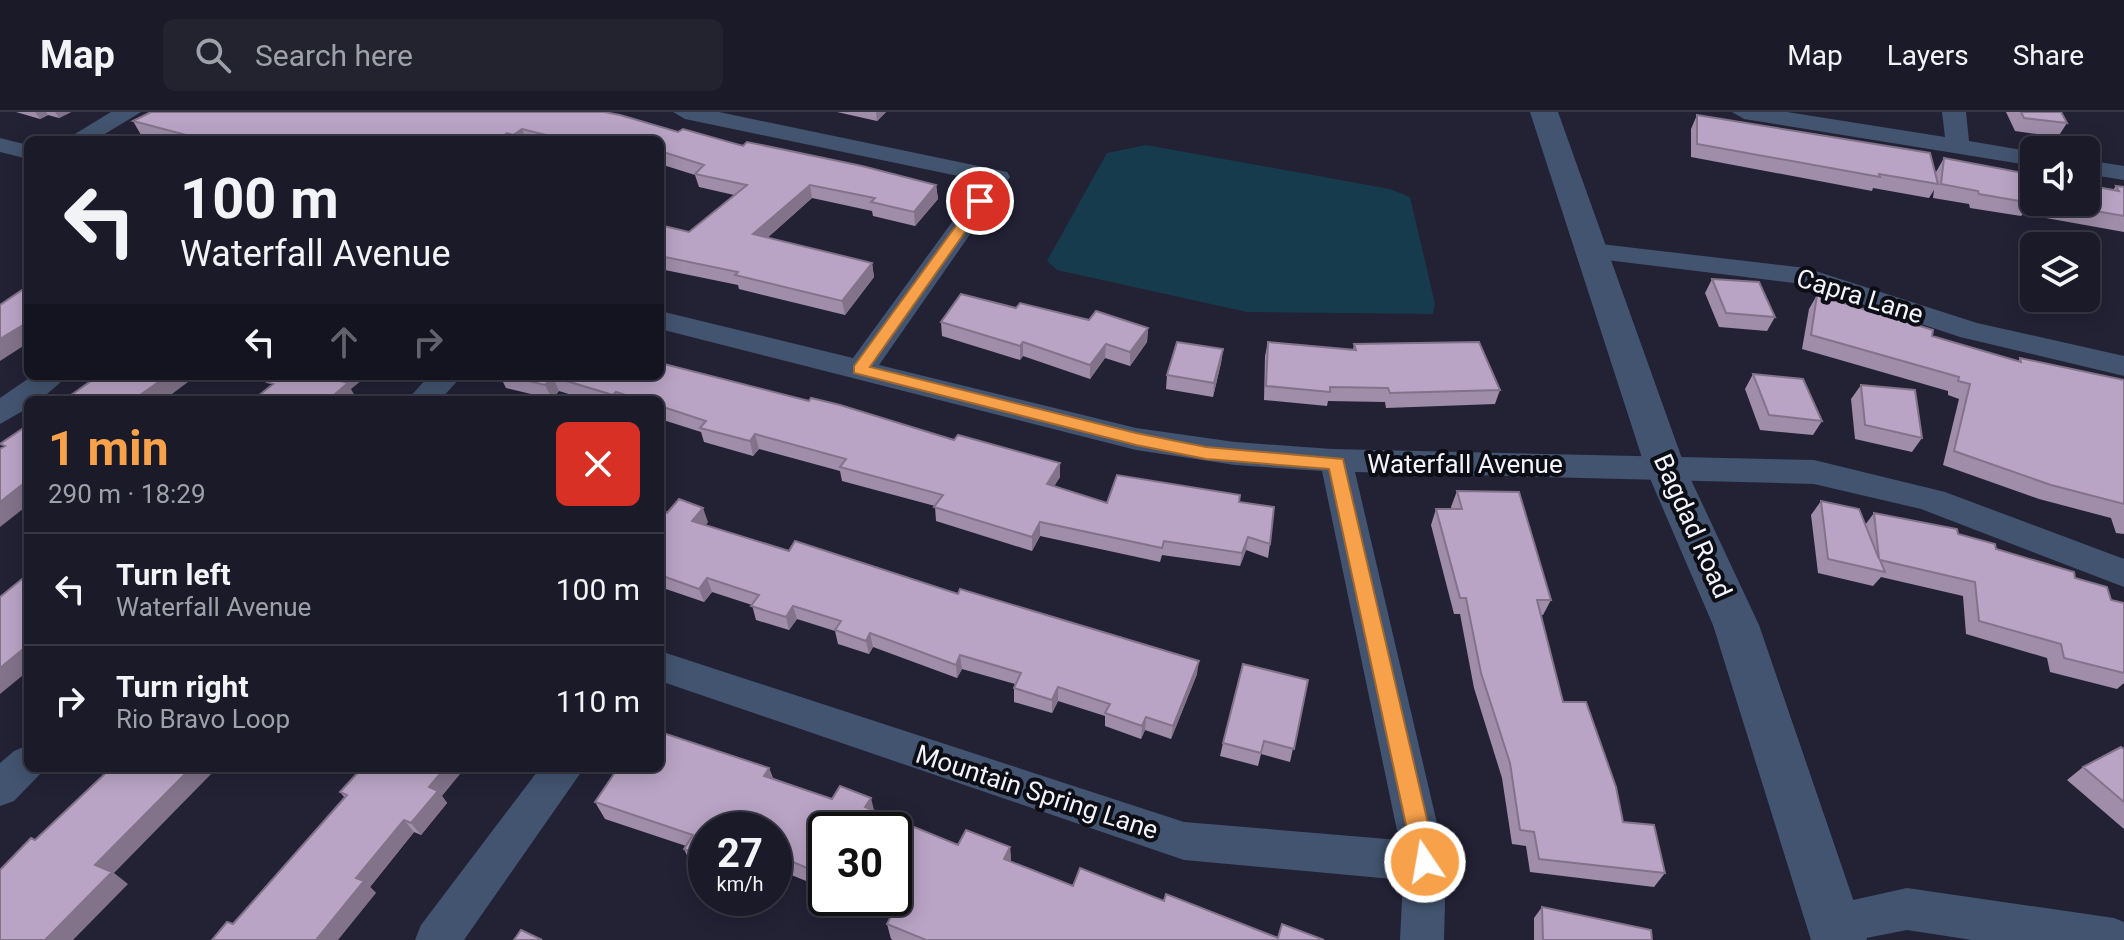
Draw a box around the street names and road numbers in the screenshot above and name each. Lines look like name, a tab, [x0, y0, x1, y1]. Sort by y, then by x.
street label: Capra Lane	[1793, 263, 1927, 329]
street label: Waterfall Avenue	[1367, 449, 1563, 479]
street label: Bagdad Road	[1648, 449, 1738, 603]
street label: Mountain Spring Lane	[912, 739, 1162, 845]

